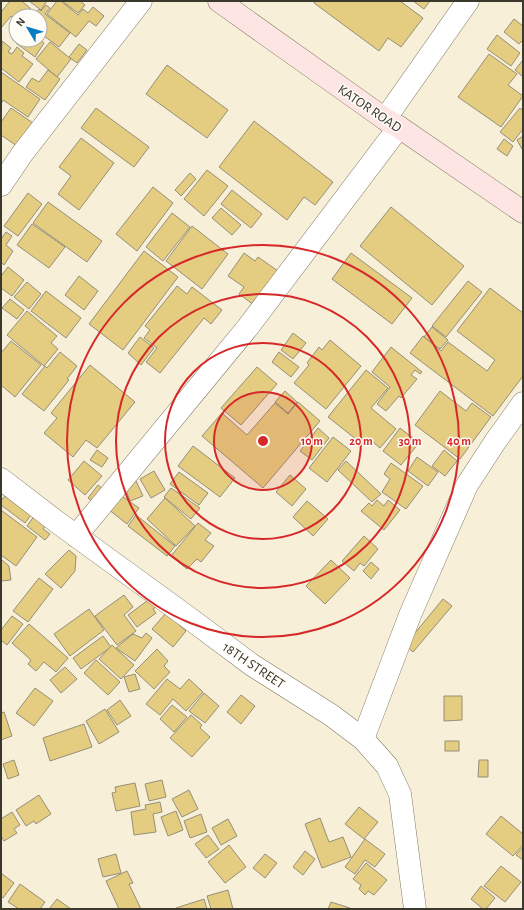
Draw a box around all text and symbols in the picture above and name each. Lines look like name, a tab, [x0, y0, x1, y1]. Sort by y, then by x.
north arrow	[8, 8, 48, 48]
text: N	[14, 16, 27, 29]
street label: KATOR ROAD	[335, 82, 404, 135]
centre of rings	[256, 434, 270, 448]
text: 10 m	[301, 435, 323, 447]
text: 20 m	[349, 435, 373, 447]
text: 30 m	[399, 435, 422, 447]
text: 40 m	[447, 435, 471, 447]
street label: 18TH STREET	[220, 640, 287, 692]

